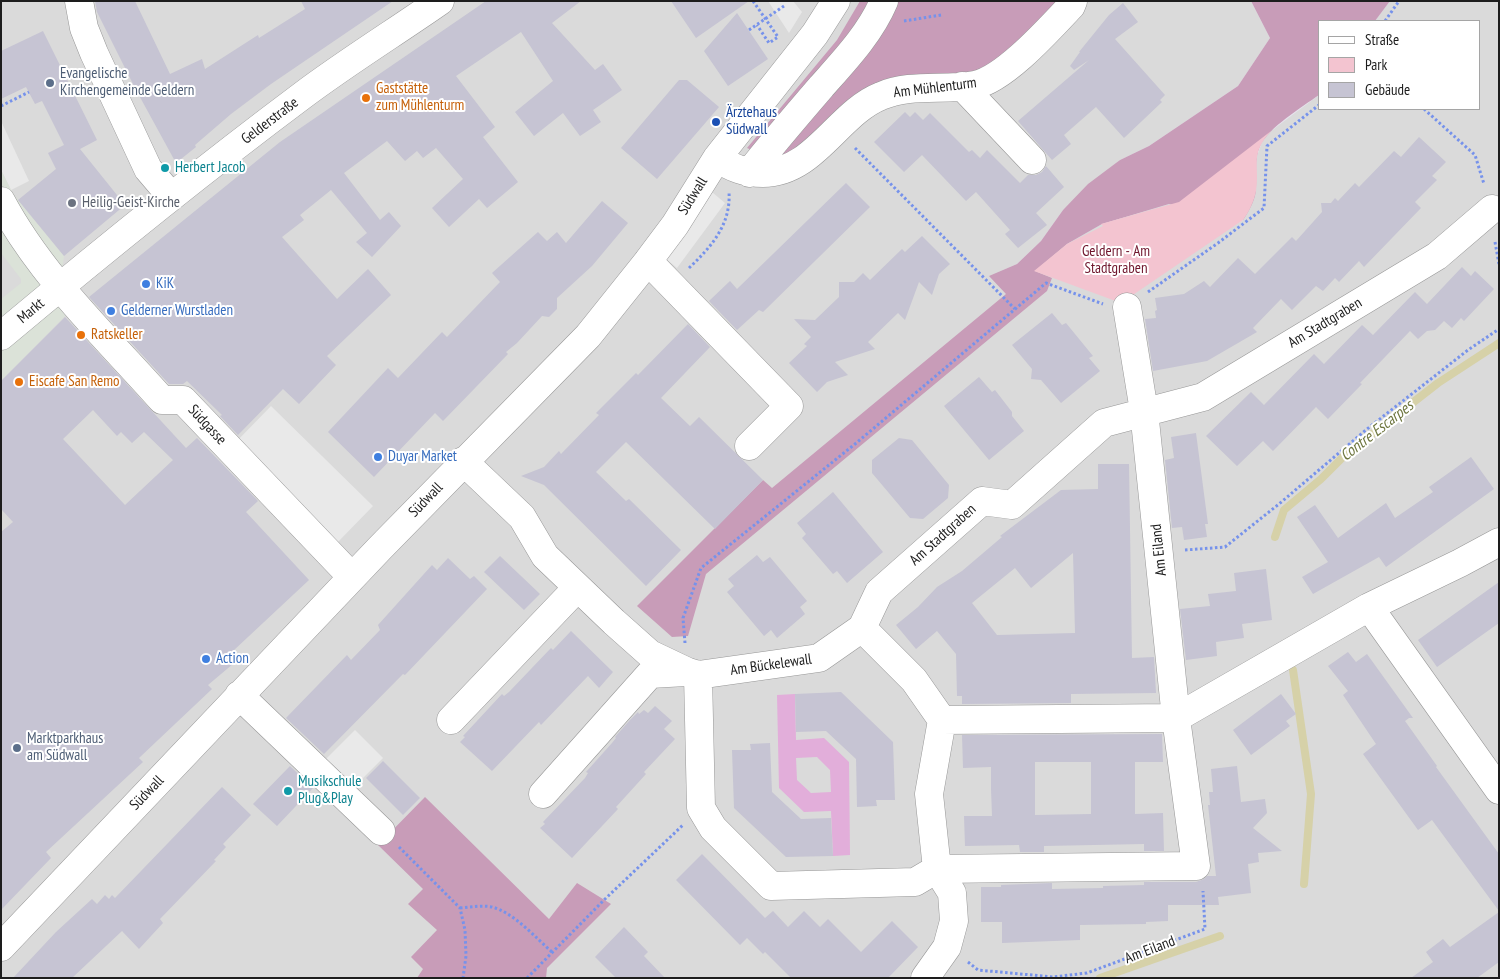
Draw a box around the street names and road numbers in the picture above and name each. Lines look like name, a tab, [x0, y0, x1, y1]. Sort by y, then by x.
street label: Am Mühlenturm	[892, 74, 978, 102]
street label: Gelderstraße	[238, 94, 302, 148]
street label: Südwall	[674, 174, 712, 218]
street label: Am Stadtgraben	[1285, 294, 1365, 352]
street label: Markt	[14, 295, 48, 327]
street label: Südgasse	[184, 401, 230, 449]
street label: Südwall	[405, 479, 447, 521]
street label: Am Stadtgraben	[906, 501, 980, 569]
street label: Am Eiland	[1147, 523, 1171, 577]
street label: Am Bückelewall	[729, 650, 813, 680]
street label: Südwall	[126, 772, 168, 814]
street label: Am Eiland	[1122, 932, 1178, 968]

